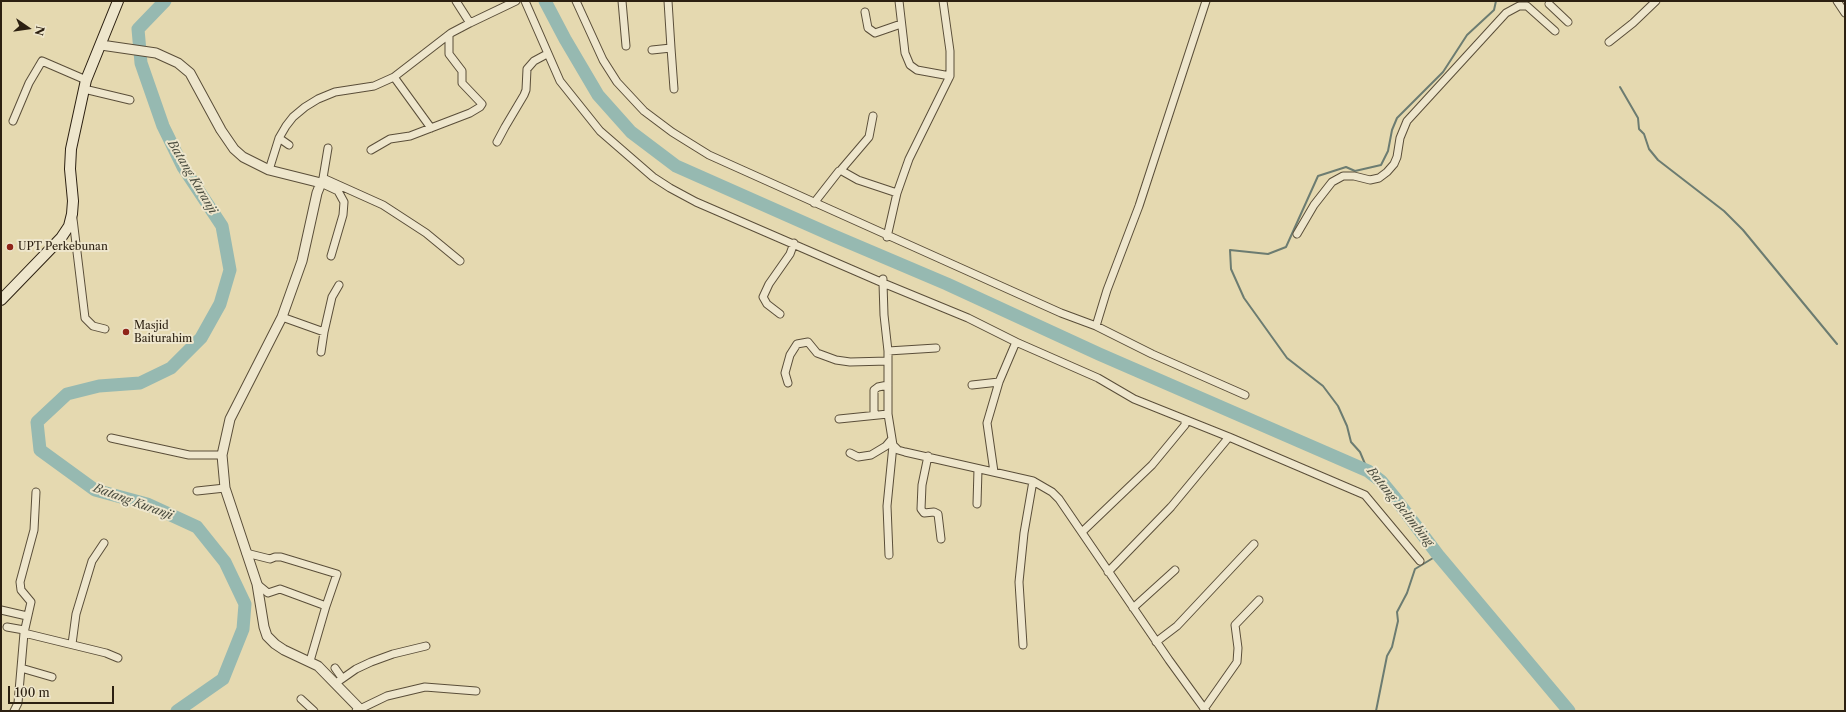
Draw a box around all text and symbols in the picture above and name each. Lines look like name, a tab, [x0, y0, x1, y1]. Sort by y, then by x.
north arrow	[8, 8, 48, 48]
text: N	[32, 24, 48, 37]
water label: Batang Kuranji	[164, 137, 220, 217]
place label: UPT Perkebunan	[18, 240, 108, 254]
marker: UPT Perkebunan	[5, 242, 15, 252]
place label: Masjid Baiturahim	[134, 319, 192, 345]
marker: Masjid Baiturahim	[121, 327, 131, 337]
water label: Batang Belimbing	[1364, 464, 1436, 550]
water label: Batang Kuranji	[91, 481, 175, 523]
scale bar	[10, 678, 116, 704]
text: 100 m	[15, 685, 50, 700]

